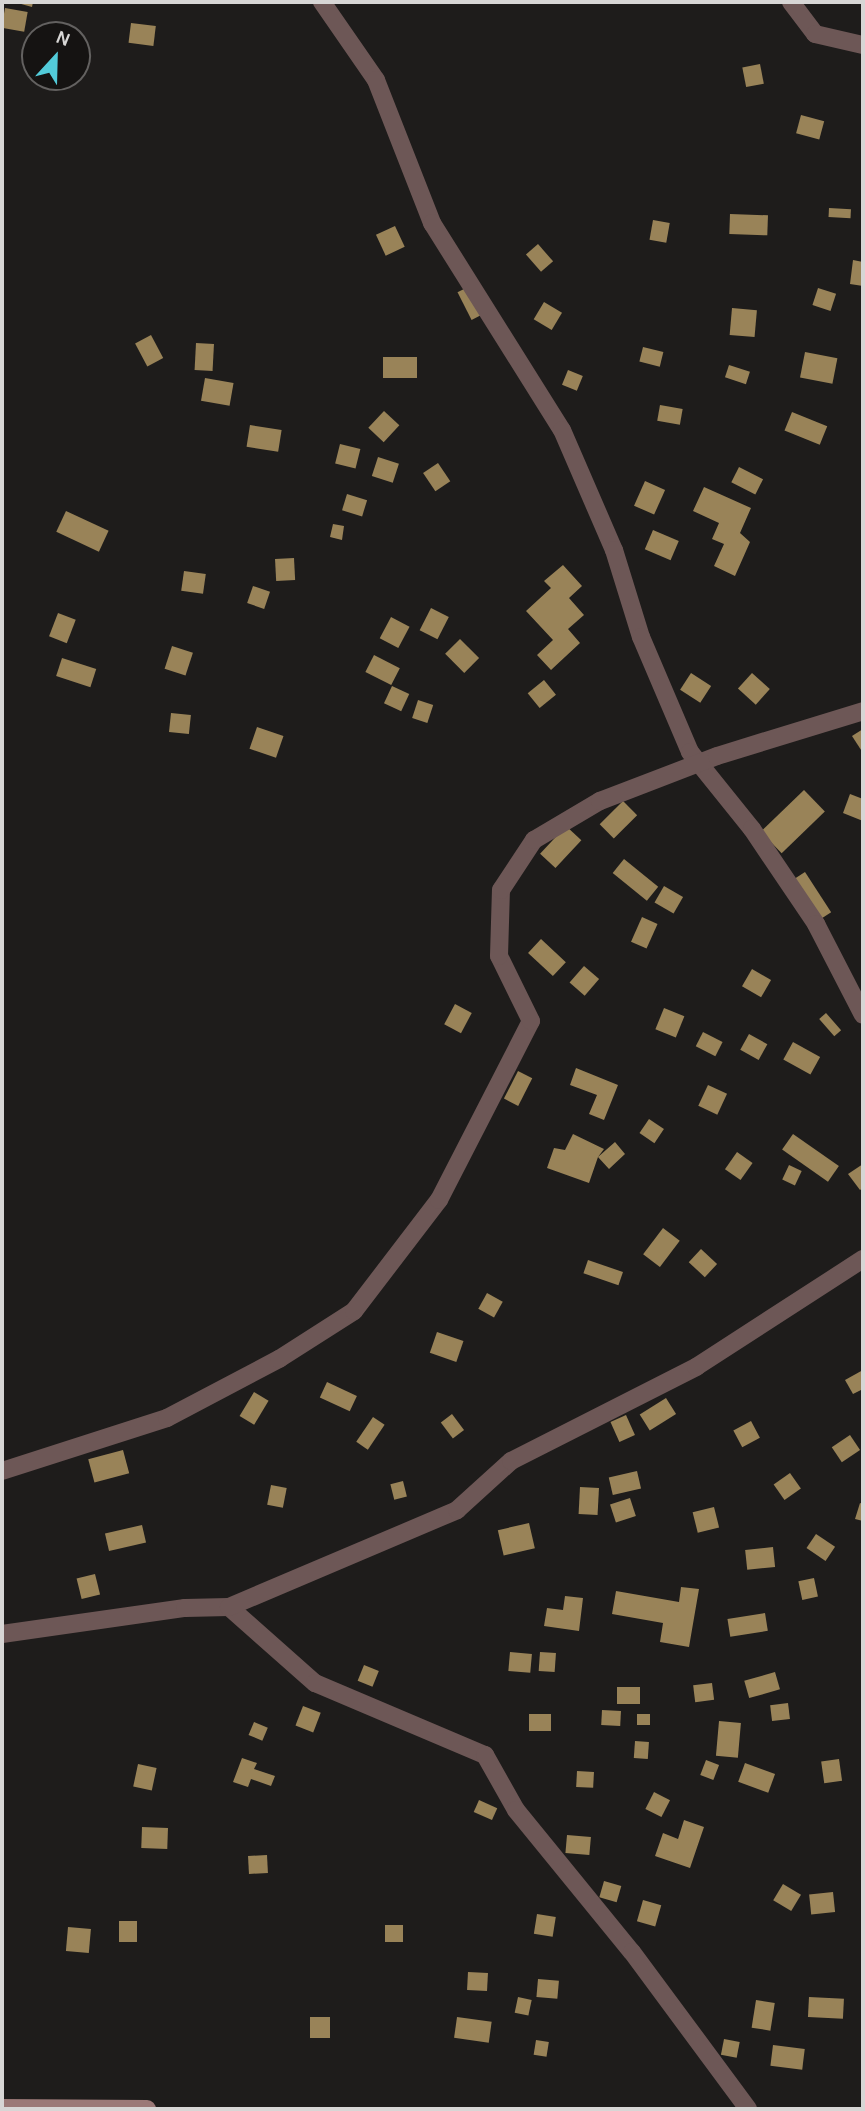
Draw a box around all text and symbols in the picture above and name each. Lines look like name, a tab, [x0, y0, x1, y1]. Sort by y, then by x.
north arrow	[21, 21, 91, 91]
text: N	[53, 26, 74, 51]

